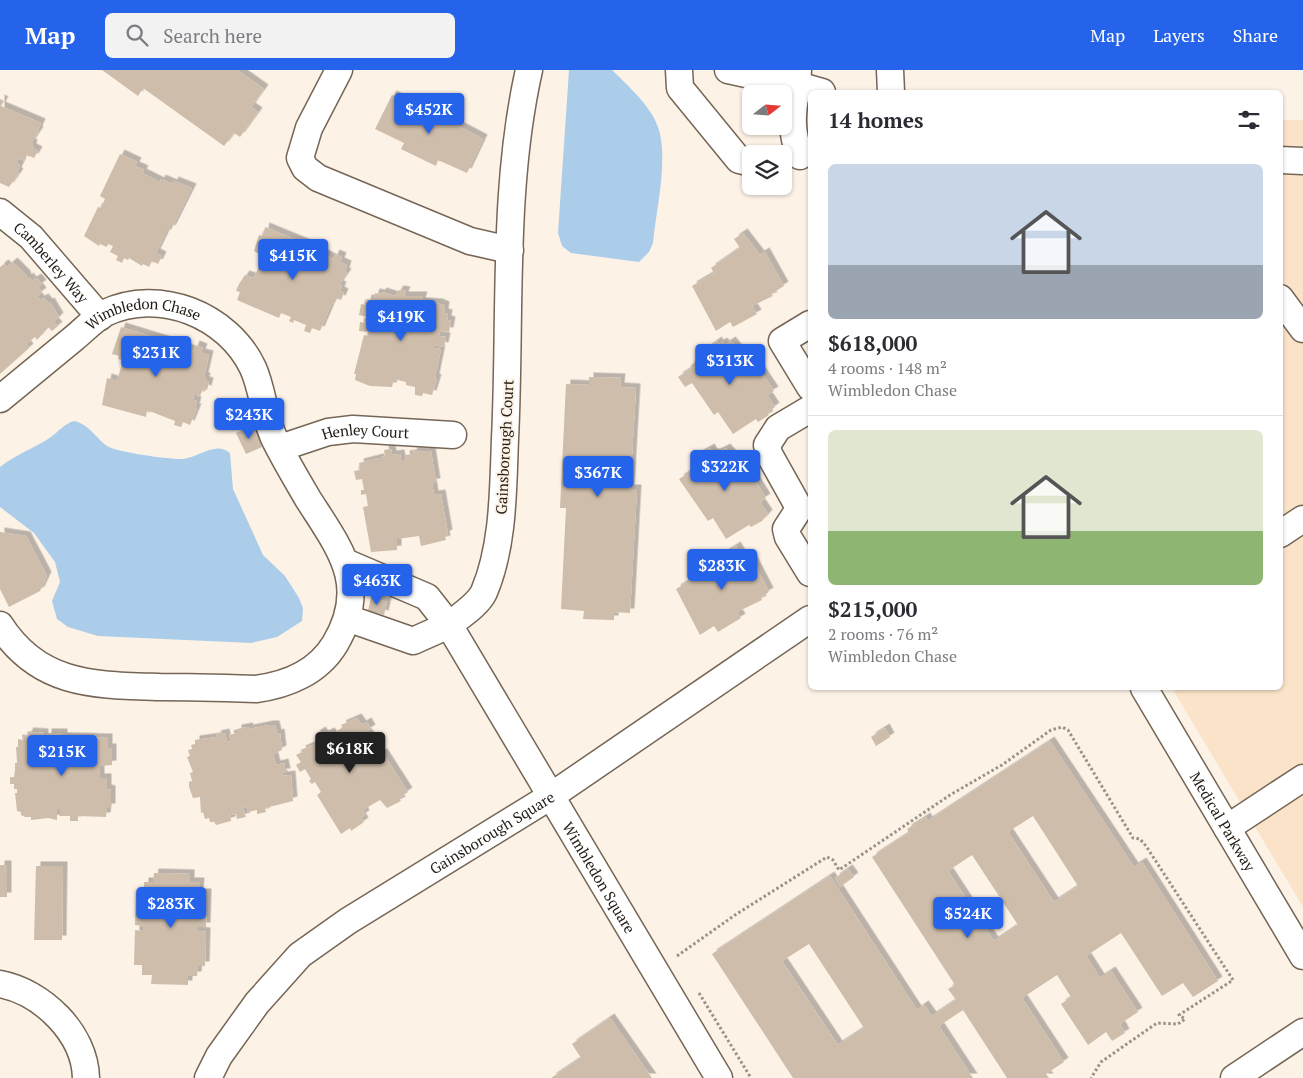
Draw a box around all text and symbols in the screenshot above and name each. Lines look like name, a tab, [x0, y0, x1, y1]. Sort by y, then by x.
search box	[105, 13, 455, 58]
text: Map	[25, 19, 75, 51]
icon: search	[123, 21, 151, 49]
text: Search here	[163, 23, 262, 48]
text: Map	[1090, 23, 1125, 47]
text: Layers	[1153, 23, 1205, 47]
text: Share	[1233, 23, 1278, 47]
north arrow	[742, 85, 792, 135]
map controls	[742, 85, 792, 195]
pin: $452K	[394, 92, 464, 135]
text: $452K	[405, 98, 453, 120]
text: 14 homes	[828, 106, 924, 134]
icon: filters	[1235, 106, 1263, 134]
button: layers	[742, 145, 792, 195]
icon: home	[1001, 197, 1091, 287]
street label: Camberley Way	[10, 217, 93, 307]
pin: $415K	[258, 238, 328, 281]
text: $415K	[269, 244, 317, 266]
street label: Wimbledon Chase	[81, 293, 205, 334]
pin: $419K	[366, 300, 436, 342]
text: $419K	[377, 305, 425, 327]
text: $618,000	[828, 329, 917, 357]
pin: $231K	[121, 336, 191, 378]
text: $231K	[132, 341, 180, 363]
pin: $313K	[695, 344, 765, 386]
text: $313K	[706, 349, 754, 371]
text: 4 rooms · 148 m²	[828, 357, 947, 379]
street label: Gainsborough Court	[490, 379, 518, 515]
text: Wimbledon Chase	[828, 379, 957, 401]
pin: $243K	[214, 398, 284, 440]
text: $243K	[225, 403, 273, 425]
street label: Henley Court	[319, 419, 410, 444]
pin: $322K	[690, 450, 760, 492]
text: $322K	[701, 455, 749, 477]
pin: $367K	[563, 456, 633, 498]
text: $367K	[574, 461, 622, 483]
icon: home	[1001, 462, 1091, 552]
pin: $283K	[687, 548, 757, 591]
text: $283K	[698, 554, 746, 576]
pin: $463K	[342, 564, 412, 606]
text: $463K	[353, 569, 401, 591]
text: $215,000	[828, 595, 917, 623]
text: 2 rooms · 76 m²	[828, 623, 938, 645]
text: Wimbledon Chase	[828, 645, 957, 667]
pin: $618K	[315, 732, 385, 774]
pin: $215K	[27, 734, 97, 777]
text: $618K	[326, 737, 374, 759]
text: $215K	[38, 740, 86, 762]
street label: Medical Parkway	[1186, 768, 1261, 875]
street label: Gainsborough Square	[426, 786, 558, 878]
street label: Wimbledon Square	[558, 818, 640, 937]
pin: $283K	[136, 886, 206, 929]
text: $283K	[147, 892, 195, 914]
pin: $524K	[933, 896, 1003, 939]
text: $524K	[944, 902, 992, 924]

